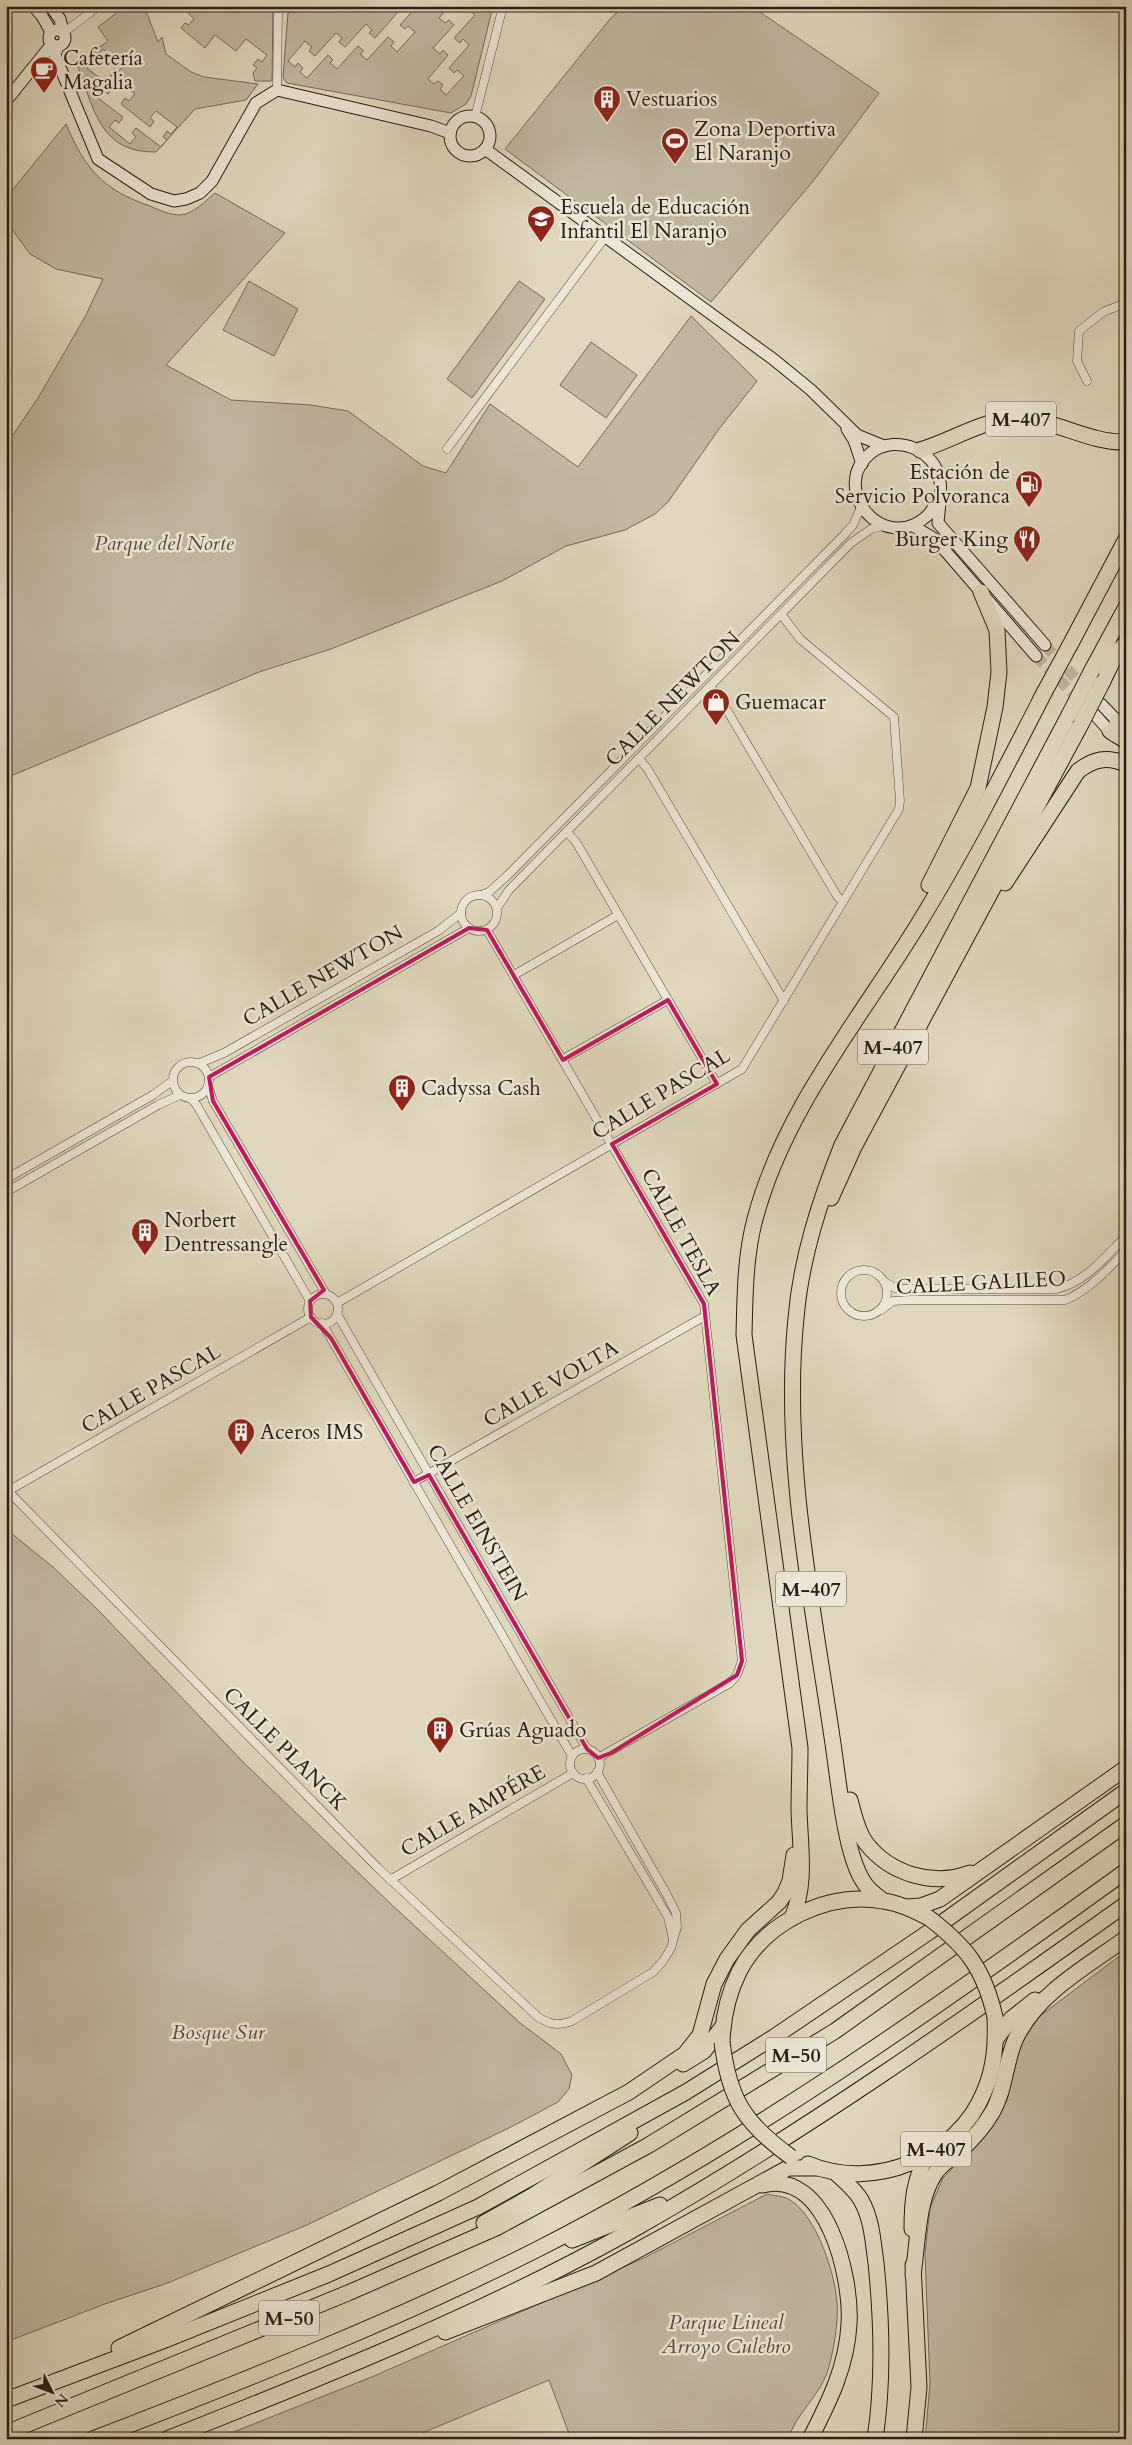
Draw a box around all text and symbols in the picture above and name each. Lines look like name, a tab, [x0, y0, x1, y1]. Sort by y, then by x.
place label: Cafetería Magalia	[63, 44, 143, 97]
cafe icon: Cafetería Magalia	[29, 55, 59, 94]
building icon: Vestuarios	[592, 84, 622, 123]
place label: Vestuarios	[626, 85, 717, 114]
place label: Zona Deportiva El Naranjo	[694, 115, 836, 168]
sports icon: Zona Deportiva El Naranjo	[660, 126, 690, 165]
place label: Escuela de Educación Infantil El Naranjo	[560, 193, 750, 246]
school or university icon: Escuela de Educación Infantil El Naranjo	[526, 204, 556, 243]
road number: M-407	[986, 402, 1056, 436]
place label: Estación de Servicio Polvoranca	[835, 458, 1010, 511]
fuel station icon: Estación de Servicio Polvoranca	[1014, 469, 1044, 508]
restaurant icon: Burger King	[1012, 524, 1042, 563]
place label: Burger King	[895, 525, 1008, 554]
park label: Parque del Norte	[94, 529, 235, 558]
street label: CALLE NEWTON	[599, 625, 747, 773]
shop icon: Guemacar	[701, 687, 731, 726]
place label: Guemacar	[735, 688, 826, 717]
street label: CALLE NEWTON	[238, 918, 408, 1034]
road number: M-407	[858, 1030, 928, 1064]
street label: CALLE PASCAL	[586, 1041, 736, 1147]
building icon: Cadyssa Cash	[387, 1073, 417, 1112]
place label: Cadyssa Cash	[421, 1074, 541, 1103]
street label: CALLE TESLA	[634, 1163, 728, 1301]
place label: Norbert Dentressangle	[164, 1206, 288, 1259]
building icon: Norbert Dentressangle	[130, 1217, 160, 1256]
street label: CALLE GALILEO	[895, 1264, 1067, 1302]
street label: CALLE VOLTA	[478, 1334, 624, 1434]
street label: CALLE PASCAL	[76, 1337, 226, 1441]
building icon: Aceros IMS	[226, 1417, 256, 1456]
place label: Aceros IMS	[260, 1418, 363, 1447]
street label: CALLE EINSTEIN	[420, 1439, 534, 1607]
road number: M-407	[776, 1572, 846, 1606]
street label: CALLE PLANCK	[217, 1681, 354, 1818]
building icon: Grúas Aguado	[425, 1715, 455, 1754]
place label: Grúas Aguado	[459, 1716, 586, 1745]
street label: CALLE AMPÉRE	[395, 1758, 551, 1864]
park label: Bosque Sur	[171, 2018, 266, 2047]
road number: M-50	[766, 2038, 826, 2072]
road number: M-407	[901, 2132, 971, 2166]
road number: M-50	[259, 2300, 319, 2336]
park label: Parque Lineal Arroyo Culebro	[660, 2308, 791, 2361]
north arrow	[28, 2368, 78, 2418]
text: N	[50, 2389, 72, 2411]

